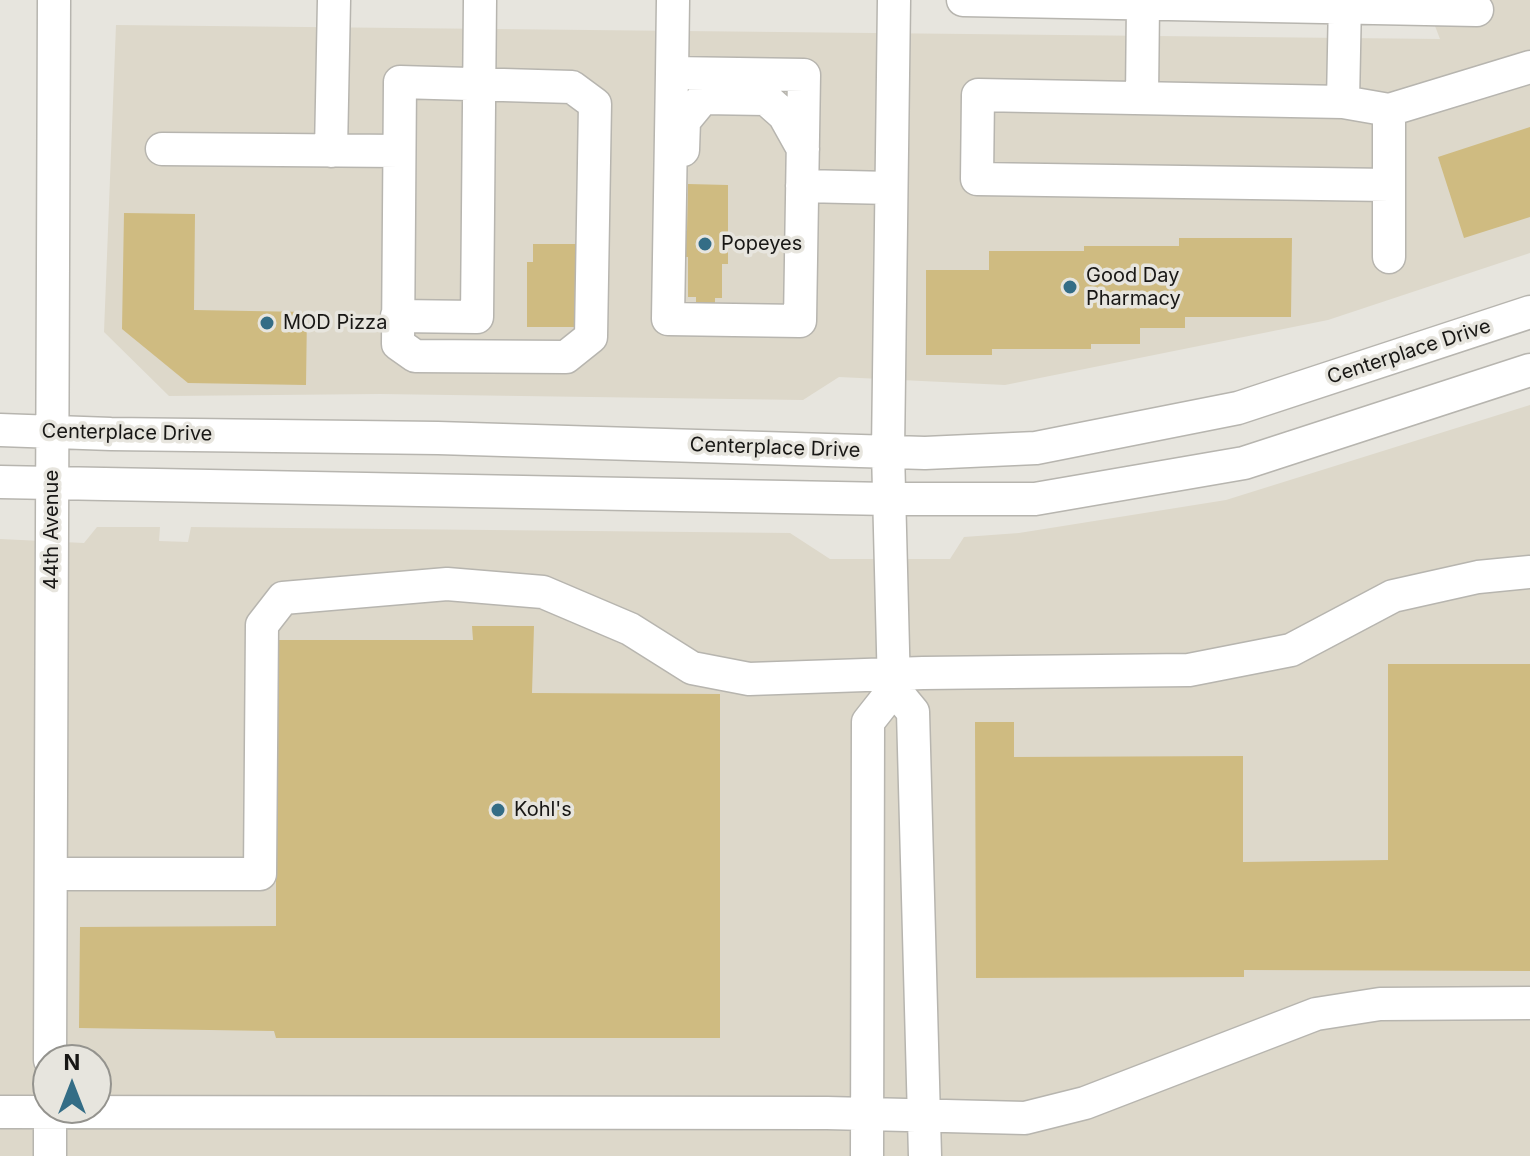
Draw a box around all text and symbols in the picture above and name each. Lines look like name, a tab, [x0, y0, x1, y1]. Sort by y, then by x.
place label: Popeyes	[721, 232, 802, 256]
marker: Popeyes	[696, 235, 714, 253]
place label: Good Day Pharmacy	[1086, 264, 1181, 311]
marker: Good Day Pharmacy	[1061, 278, 1079, 296]
place label: MOD Pizza	[283, 311, 387, 335]
marker: MOD Pizza	[258, 314, 276, 332]
street label: Centerplace Drive	[1324, 314, 1494, 390]
street label: Centerplace Drive	[42, 420, 212, 446]
street label: Centerplace Drive	[689, 433, 861, 463]
street label: 44th Avenue	[40, 470, 64, 590]
place label: Kohl's	[514, 798, 572, 822]
marker: Kohl's	[489, 801, 507, 819]
north arrow	[32, 1044, 112, 1124]
text: N	[64, 1049, 80, 1075]

